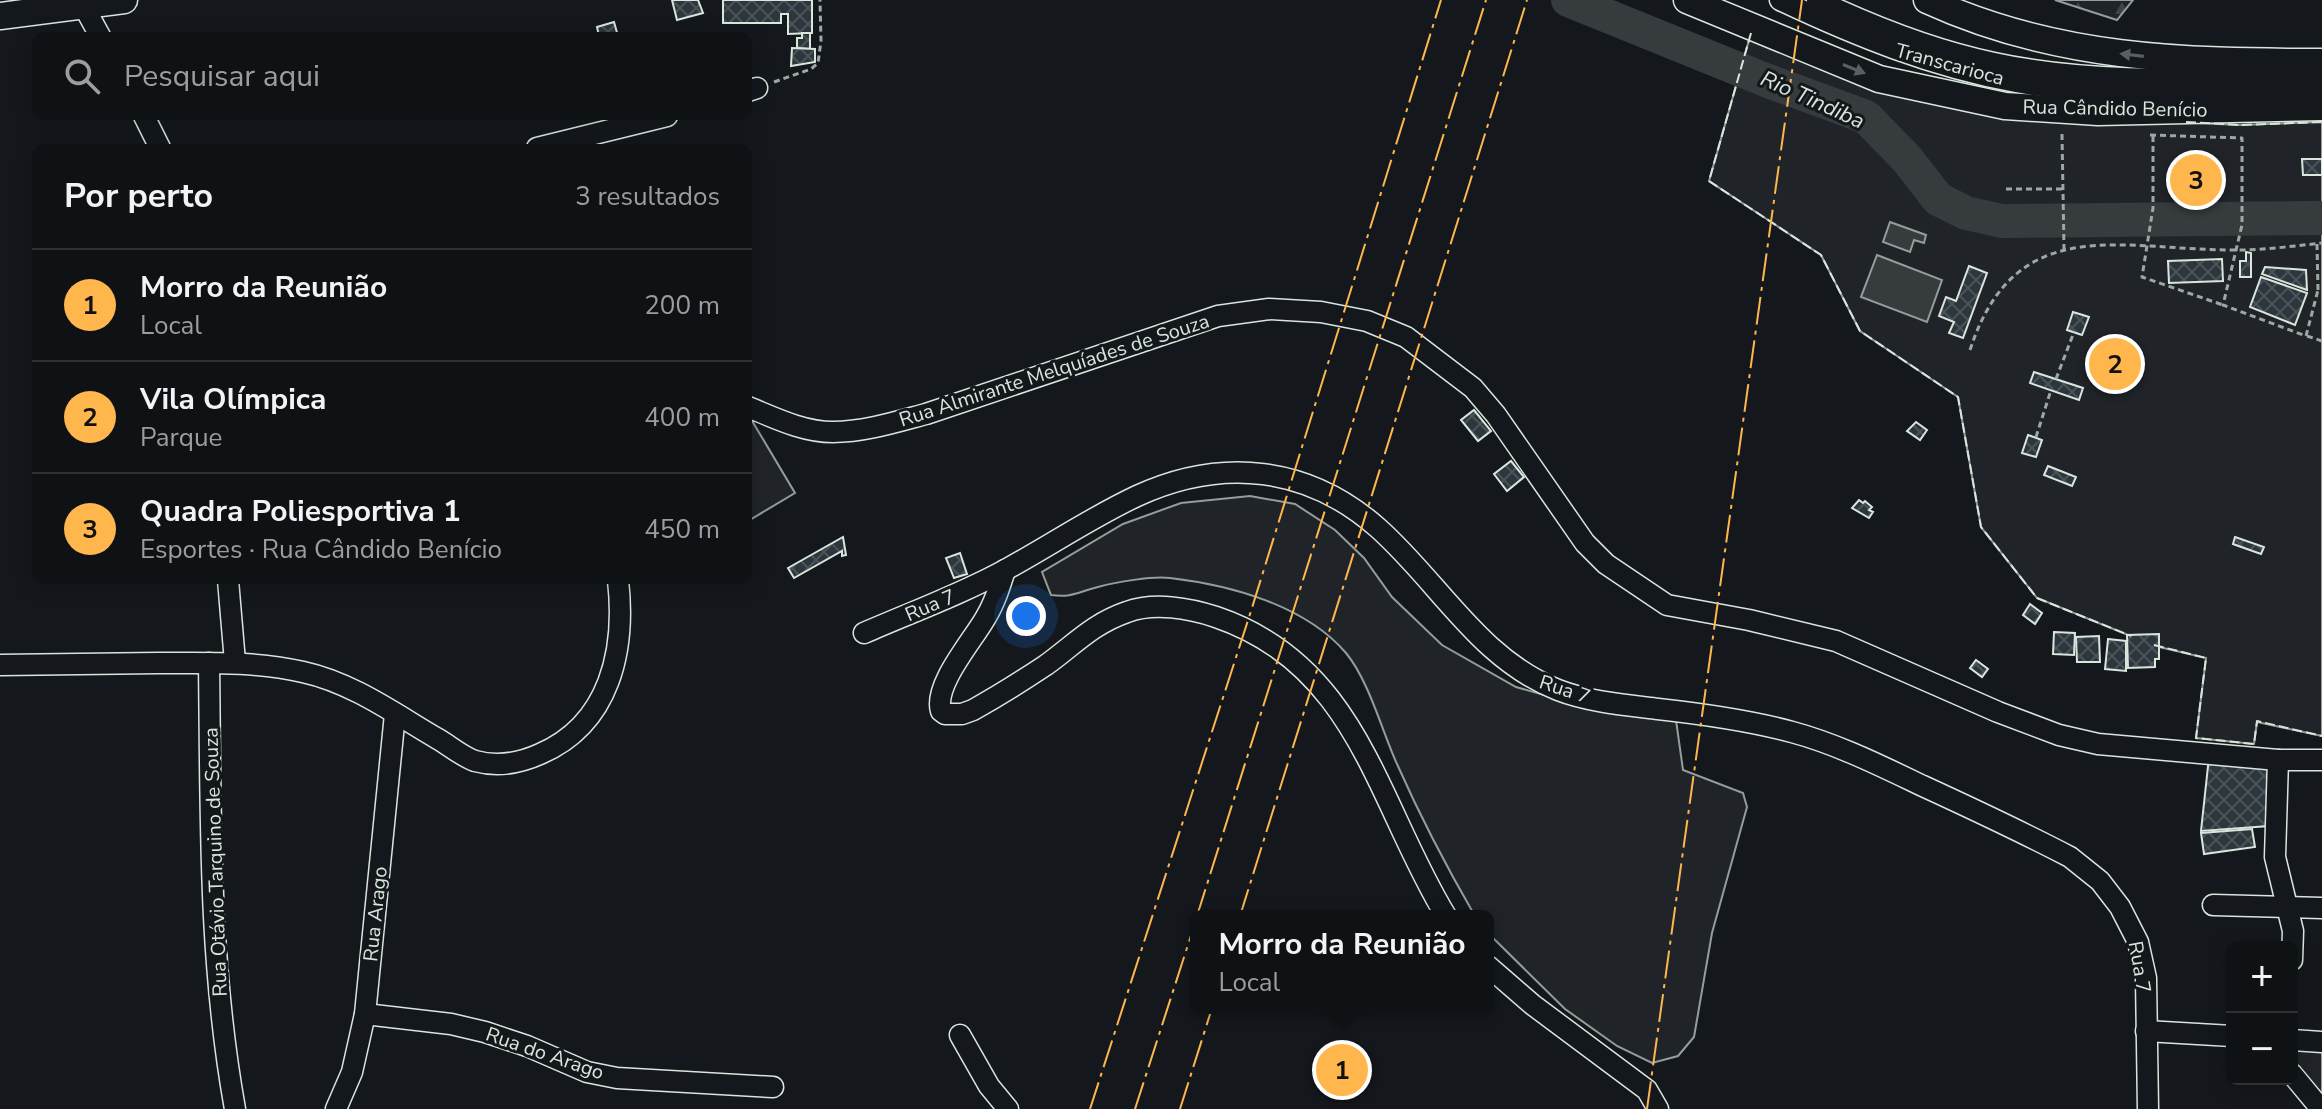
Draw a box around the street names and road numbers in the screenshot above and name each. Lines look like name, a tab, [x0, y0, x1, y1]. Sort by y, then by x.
street label: Transcarioca	[1892, 37, 2007, 92]
street label: Rua Cândido Benício	[2022, 93, 2208, 124]
street label: Rua Almirante Melquíades de Souza	[895, 307, 1213, 434]
street label: Rua 7	[901, 583, 960, 628]
street label: Rua 7	[1536, 669, 1594, 710]
street label: Rua Otávio Tarquino de Souza	[197, 727, 234, 997]
street label: Rua Arago	[357, 865, 394, 963]
street label: Rua 7	[2122, 939, 2157, 995]
street label: Rua do Arago	[482, 1021, 608, 1086]

